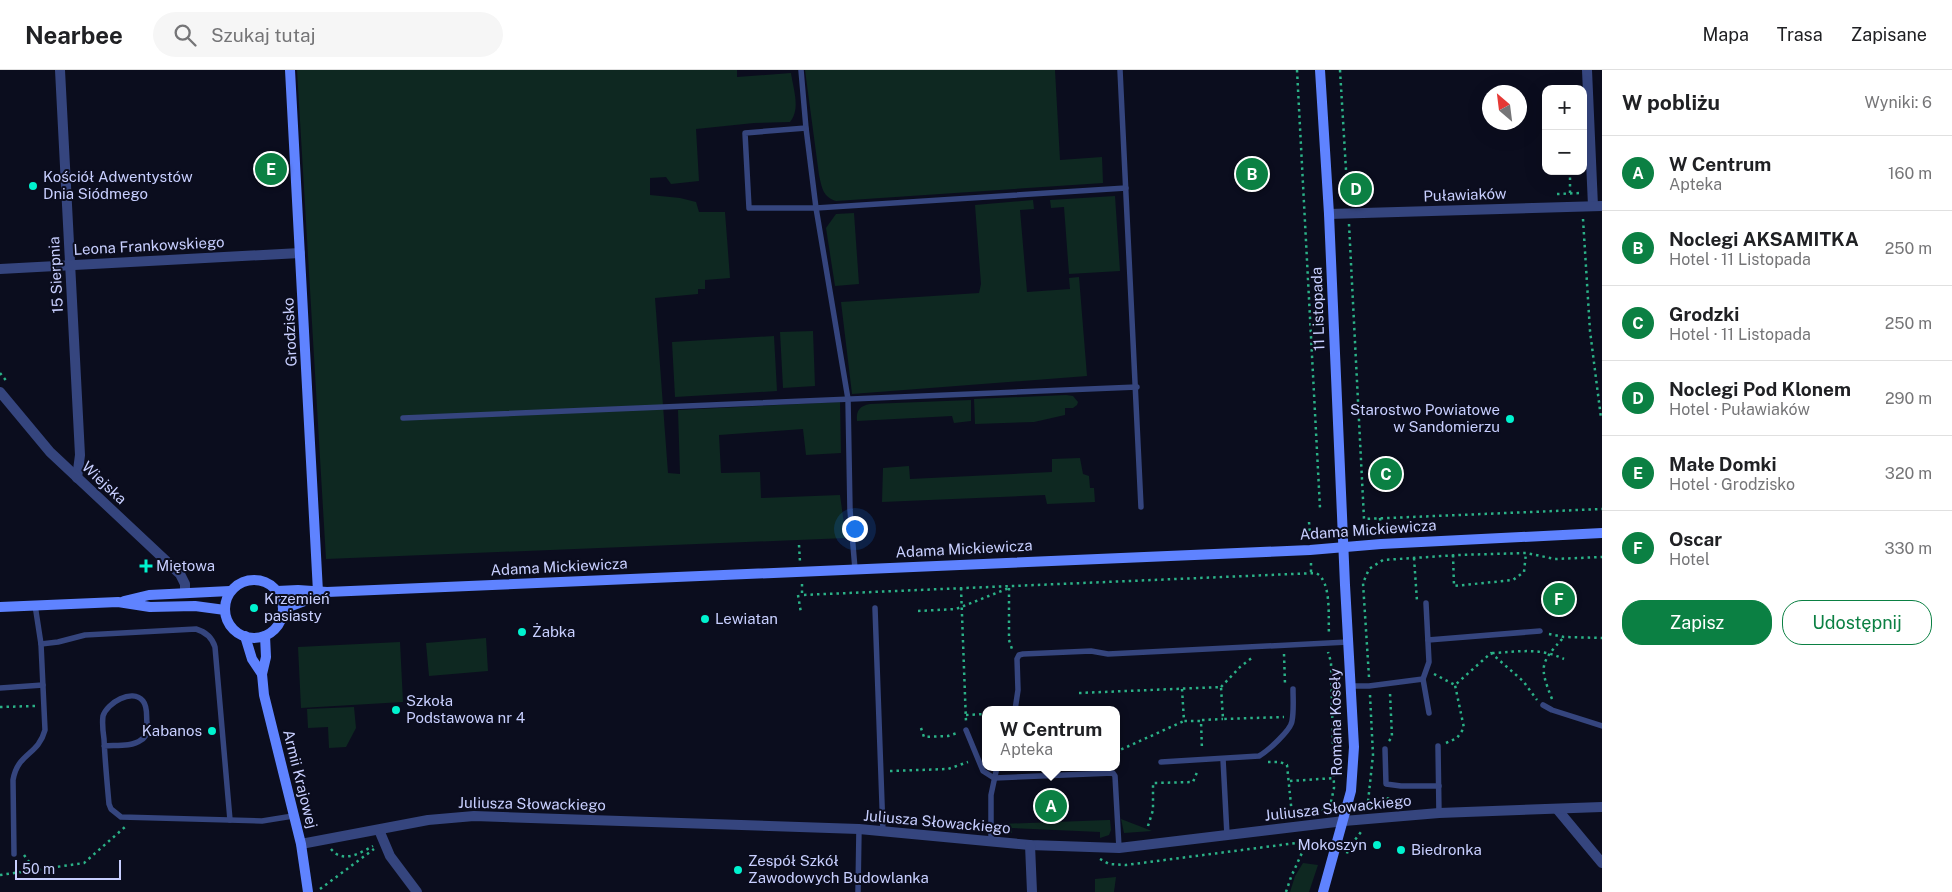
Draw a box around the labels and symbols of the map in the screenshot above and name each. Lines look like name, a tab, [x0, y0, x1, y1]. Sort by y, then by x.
north arrow	[1482, 85, 1527, 130]
pin: E	[255, 150, 287, 188]
pin: B	[1236, 155, 1268, 193]
place label: Kościół Adwentystów Dnia Siódmego	[43, 168, 193, 202]
pin: D	[1340, 170, 1372, 208]
marker: Kościół Adwentystów Dnia Siódmego	[27, 180, 39, 192]
street label: Puławiaków	[1423, 185, 1507, 204]
street label: Leona Frankowskiego	[73, 233, 225, 258]
street label: 15 Sierpnia	[45, 236, 66, 314]
street label: 11 Listopada	[1308, 267, 1327, 351]
street label: Grodzisko	[279, 297, 300, 367]
place label: Starostwo Powiatowe w Sandomierzu	[1350, 401, 1500, 435]
marker: Starostwo Powiatowe w Sandomierzu	[1504, 413, 1516, 425]
pin: C	[1370, 455, 1402, 493]
street label: Wiejska	[79, 458, 130, 507]
your location	[842, 516, 868, 542]
street label: Adama Mickiewicza	[1299, 516, 1437, 543]
street label: Adama Mickiewicza	[895, 536, 1033, 561]
street label: Adama Mickiewicza	[490, 554, 628, 579]
place label: Miętowa	[156, 557, 215, 574]
marker: Miętowa	[140, 560, 152, 572]
pin: F	[1543, 580, 1575, 618]
place label: Krzemień pasiasty	[264, 590, 330, 624]
marker: Krzemień pasiasty	[248, 602, 260, 614]
place label: Lewiatan	[715, 610, 778, 627]
marker: Lewiatan	[699, 613, 711, 625]
place label: Żabka	[532, 622, 575, 640]
marker: Żabka	[516, 626, 528, 638]
street label: Romana Koseły	[1326, 668, 1345, 776]
place label: Szkoła Podstawowa nr 4	[406, 692, 525, 726]
marker: Szkoła Podstawowa nr 4	[390, 704, 402, 716]
place label: Kabanos	[142, 722, 202, 739]
marker: Kabanos	[206, 725, 218, 737]
street label: Armii Krajowej	[280, 728, 321, 830]
pin: A	[1035, 787, 1067, 825]
street label: Juliusza Słowackiego	[1264, 791, 1412, 824]
street label: Juliusza Słowackiego	[458, 794, 606, 813]
street label: Juliusza Słowackiego	[863, 807, 1011, 836]
place label: Mokoszyn	[1298, 836, 1367, 853]
marker: Mokoszyn	[1371, 839, 1383, 851]
place label: Biedronka	[1411, 841, 1482, 858]
marker: Biedronka	[1395, 844, 1407, 856]
place label: Zespół Szkół Zawodowych Budowlanka	[748, 852, 929, 886]
scale bar	[15, 857, 121, 880]
marker: Zespół Szkół Zawodowych Budowlanka	[732, 864, 744, 876]

